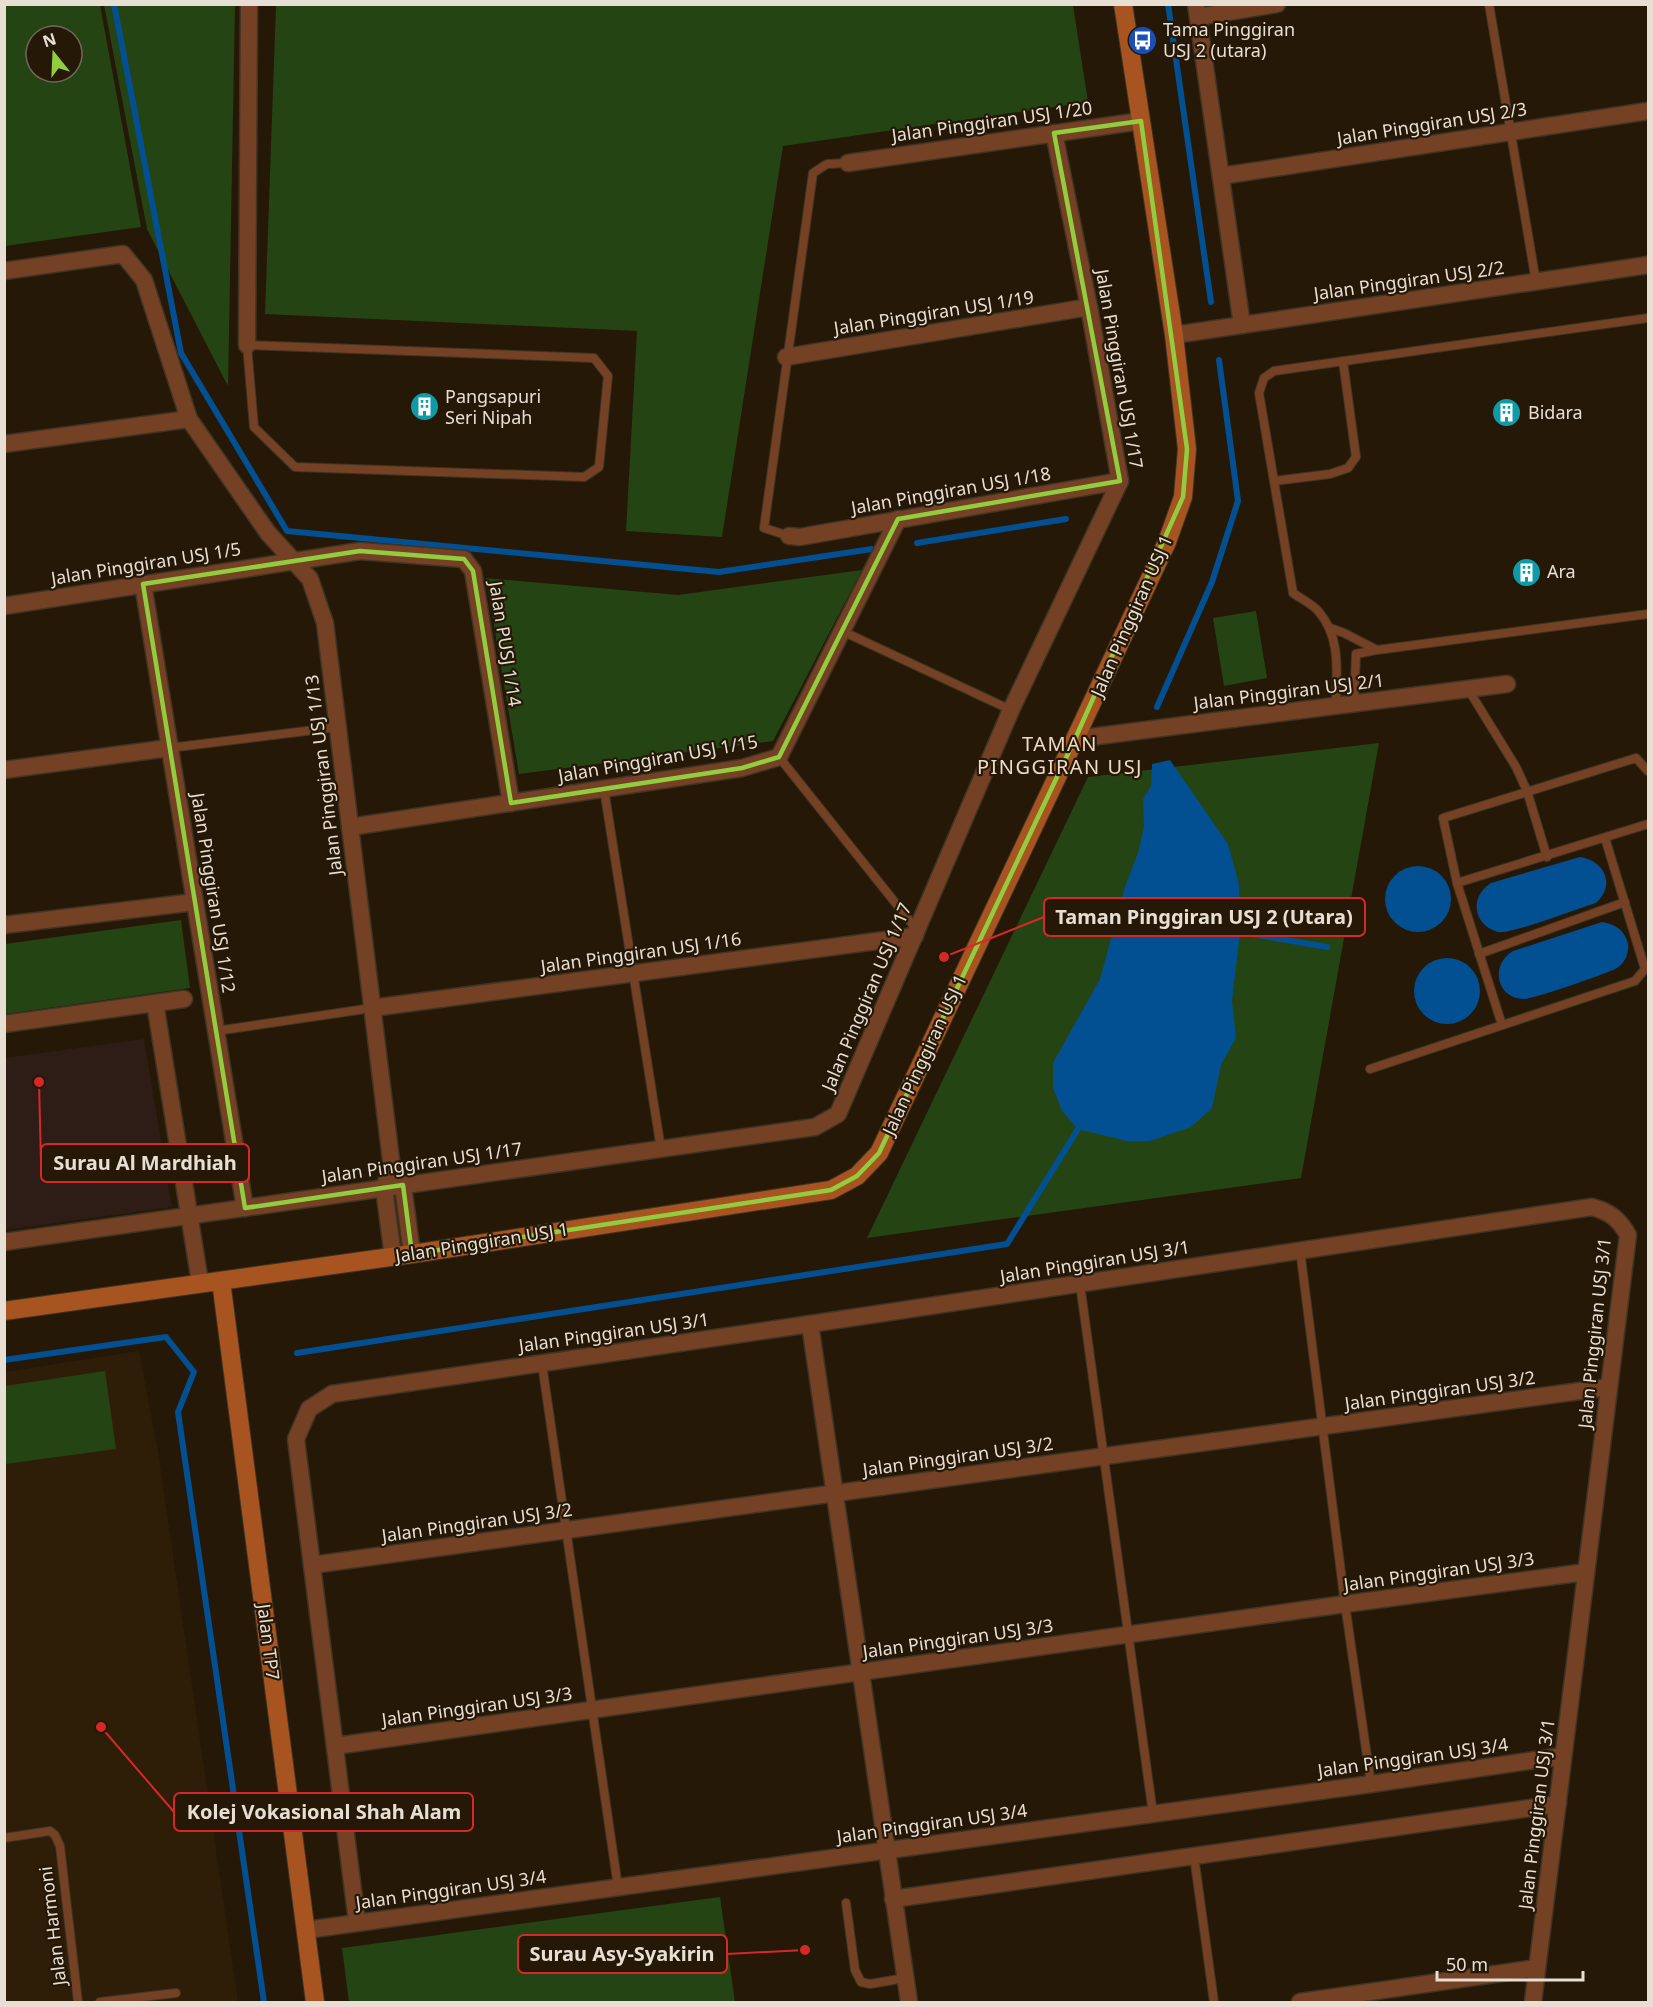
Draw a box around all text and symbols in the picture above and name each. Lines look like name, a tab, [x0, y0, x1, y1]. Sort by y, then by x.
place label: Tama Pinggiran USJ 2 (utara)	[1163, 17, 1295, 62]
north arrow	[24, 24, 84, 84]
bus stop icon: Tama Pinggiran USJ 2 (utara)	[1126, 24, 1158, 56]
text: N	[40, 27, 59, 52]
street label: Jalan Pinggiran USJ 1/20	[888, 95, 1094, 147]
street label: Jalan Pinggiran USJ 2/3	[1333, 96, 1528, 150]
street label: Jalan Pinggiran USJ 2/2	[1310, 255, 1506, 306]
street label: Jalan Pinggiran USJ 1/17	[1090, 265, 1149, 470]
street label: Jalan Pinggiran USJ 1/19	[830, 284, 1036, 340]
place label: Pangsapuri Seri Nipah	[445, 384, 541, 429]
building icon: Pangsapuri Seri Nipah	[408, 391, 440, 423]
building icon: Bidara	[1491, 397, 1523, 429]
place label: Bidara	[1528, 400, 1583, 424]
street label: Jalan Pinggiran USJ 1/18	[847, 461, 1052, 520]
street label: Jalan Pinggiran USJ 1	[1084, 531, 1178, 702]
street label: Jalan Pinggiran USJ 1/5	[47, 536, 242, 590]
building icon: Ara	[1510, 556, 1542, 588]
place label: Ara	[1547, 559, 1576, 583]
street label: Jalan PUSJ 1/14	[484, 577, 528, 708]
street label: Jalan Pinggiran USJ 2/1	[1190, 667, 1386, 715]
street label: Jalan Pinggiran USJ 1/13	[299, 673, 347, 879]
street label: Jalan Pinggiran USJ 1/15	[554, 729, 759, 788]
district label: TAMAN PINGGIRAN USJ	[977, 730, 1143, 780]
street label: Jalan Pinggiran USJ 1/12	[186, 789, 242, 995]
callout: Taman Pinggiran USJ 2 (Utara)	[1044, 898, 1365, 936]
street label: Jalan Pinggiran USJ 1/17	[815, 899, 917, 1096]
text: Taman Pinggiran USJ 2 (Utara)	[1055, 903, 1353, 930]
street label: Jalan Pinggiran USJ 1/16	[537, 926, 743, 978]
street label: Jalan Pinggiran USJ 1	[875, 970, 972, 1141]
street label: Jalan Pinggiran USJ 1/17	[318, 1136, 524, 1188]
callout: Surau Al Mardhiah	[41, 1144, 249, 1182]
text: Surau Al Mardhiah	[53, 1149, 237, 1176]
street label: Jalan Pinggiran USJ 1	[392, 1216, 570, 1268]
street label: Jalan Pinggiran USJ 3/1	[996, 1234, 1191, 1288]
street label: Jalan Pinggiran USJ 3/1	[1572, 1236, 1616, 1432]
street label: Jalan Pinggiran USJ 3/1	[515, 1307, 711, 1358]
street label: Jalan Pinggiran USJ 3/2	[1341, 1365, 1537, 1416]
street label: Jalan Pinggiran USJ 3/2	[859, 1431, 1055, 1482]
street label: Jalan Pinggiran USJ 3/2	[378, 1497, 574, 1548]
street label: Jalan Pinggiran USJ 3/3	[1340, 1546, 1536, 1597]
street label: Jalan TP7	[252, 1600, 286, 1681]
street label: Jalan Pinggiran USJ 3/3	[859, 1613, 1055, 1664]
street label: Jalan Pinggiran USJ 3/3	[378, 1681, 574, 1732]
street label: Jalan Pinggiran USJ 3/1	[1512, 1717, 1560, 1913]
street label: Jalan Pinggiran USJ 3/4	[1314, 1732, 1510, 1783]
callout: Kolej Vokasional Shah Alam	[174, 1793, 473, 1831]
text: Kolej Vokasional Shah Alam	[187, 1798, 461, 1825]
street label: Jalan Pinggiran USJ 3/4	[833, 1798, 1029, 1849]
street label: Jalan Pinggiran USJ 3/4	[352, 1864, 548, 1915]
street label: Jalan Harmoni	[33, 1865, 71, 1989]
callout: Surau Asy-Syakirin	[518, 1935, 727, 1973]
text: Surau Asy-Syakirin	[529, 1940, 715, 1967]
scale bar	[1437, 1944, 1582, 1982]
text: 50 m	[1446, 1952, 1488, 1976]

